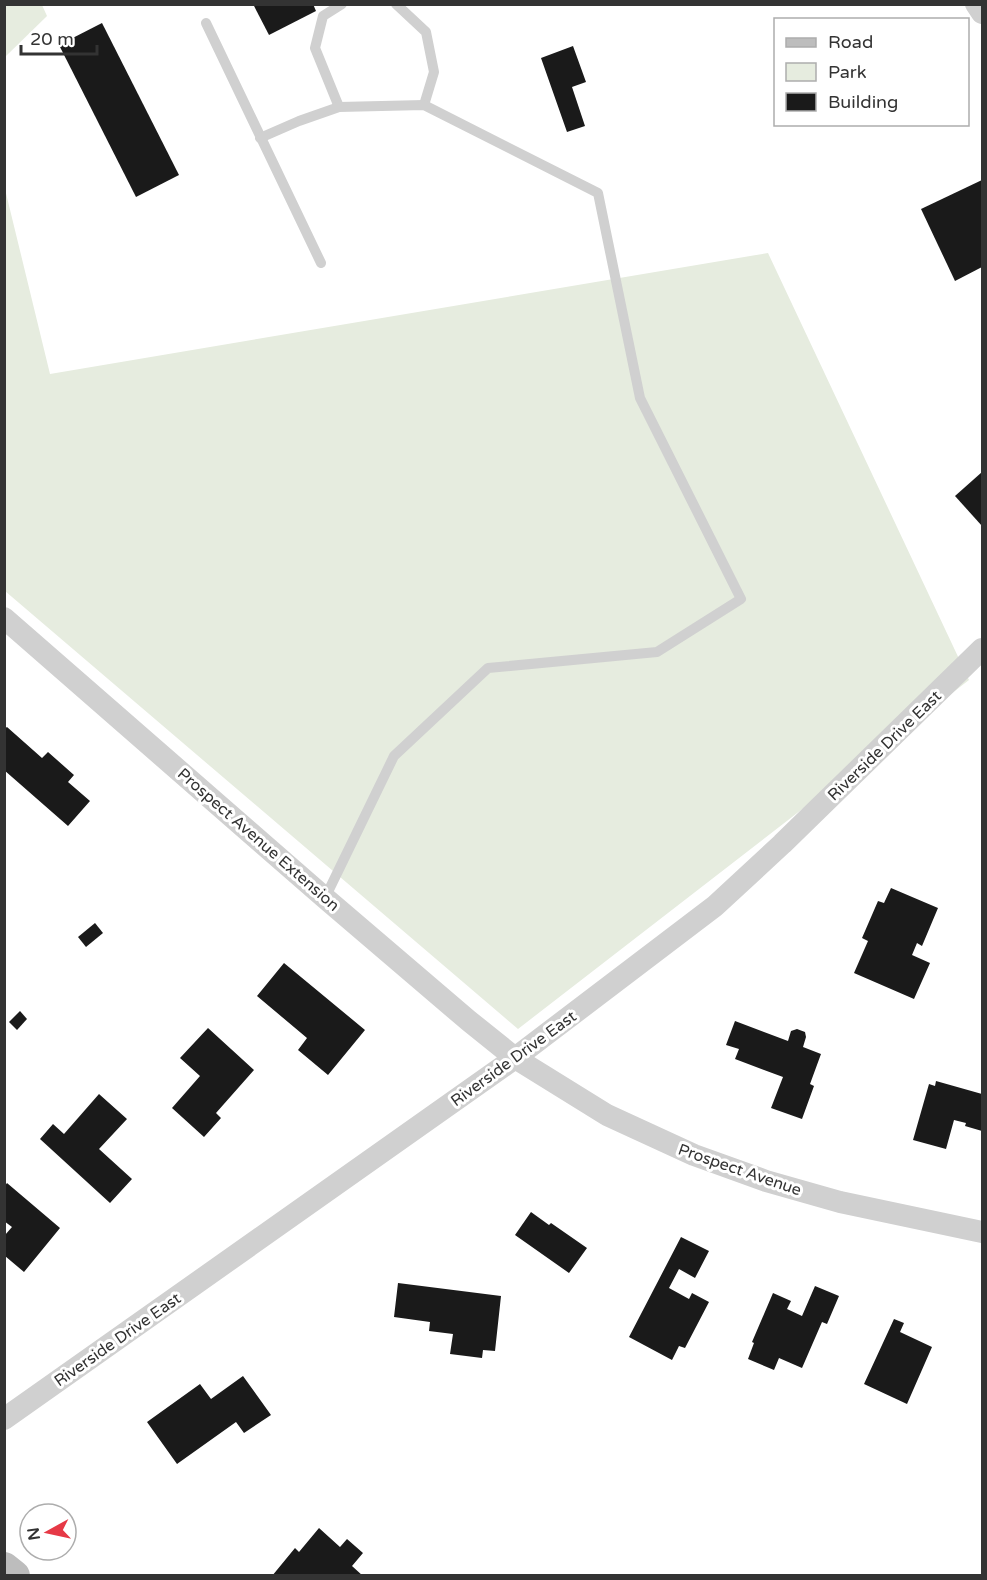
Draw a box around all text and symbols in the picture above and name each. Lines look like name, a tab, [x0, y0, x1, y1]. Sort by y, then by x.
scale bar	[21, 18, 98, 56]
legend	[774, 18, 969, 126]
text: 20 m	[30, 28, 74, 50]
text: Road	[828, 31, 873, 53]
text: Park	[828, 61, 867, 83]
text: Building	[828, 91, 898, 113]
street label: Riverside Drive East	[824, 686, 946, 805]
street label: Prospect Avenue Extension	[173, 764, 343, 916]
street label: Riverside Drive East	[447, 1007, 580, 1111]
street label: Prospect Avenue	[675, 1139, 804, 1200]
street label: Riverside Drive East	[50, 1289, 185, 1391]
north arrow	[18, 1502, 78, 1562]
text: N	[23, 1526, 45, 1542]

